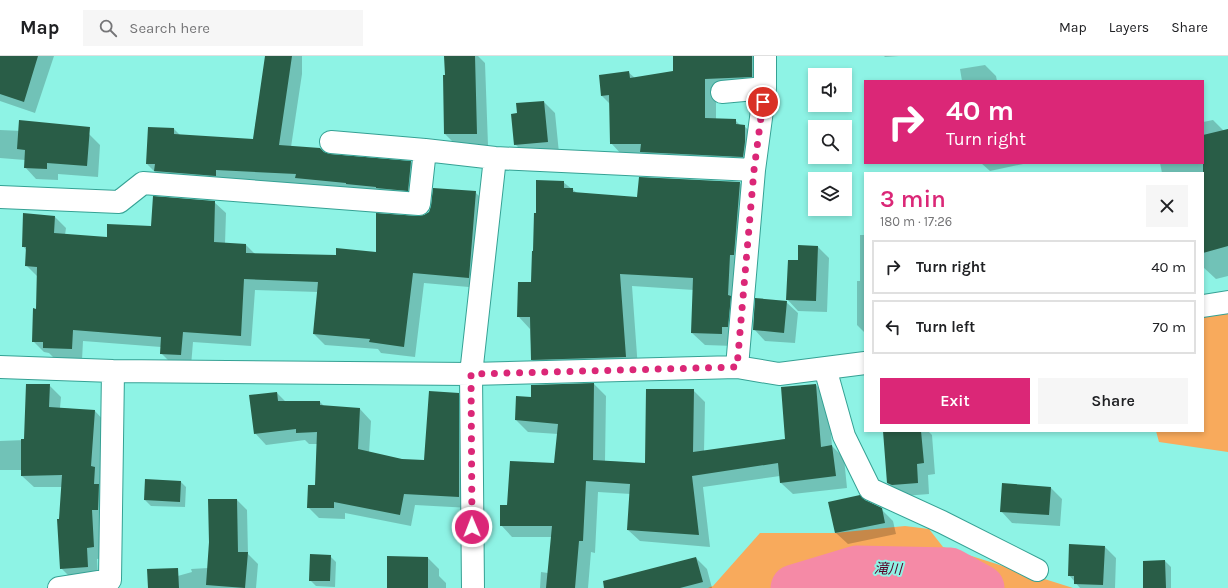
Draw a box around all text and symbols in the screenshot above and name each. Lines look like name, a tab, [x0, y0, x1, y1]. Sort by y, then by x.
search box	[83, 10, 363, 46]
text: Map	[20, 17, 59, 39]
icon: search	[97, 17, 119, 39]
text: Search here	[129, 19, 210, 37]
text: Map	[1059, 19, 1087, 36]
text: Layers	[1109, 19, 1149, 36]
text: Share	[1171, 19, 1208, 36]
map controls	[808, 68, 852, 216]
button: sound	[808, 68, 852, 112]
pin	[746, 85, 780, 119]
icon: arrive	[752, 91, 774, 113]
text: 40 m	[946, 94, 1014, 127]
icon: right	[880, 96, 932, 148]
button: search	[808, 120, 852, 164]
text: Turn right	[946, 128, 1026, 150]
button: layers	[808, 172, 852, 216]
text: 3 min	[880, 185, 946, 213]
button: close	[1146, 185, 1188, 227]
text: 180 m · 17:26	[880, 214, 952, 229]
icon: right	[882, 256, 904, 278]
text: Turn right	[916, 258, 986, 276]
text: 40 m	[1151, 258, 1186, 276]
icon: left	[882, 316, 904, 338]
text: Turn left	[916, 318, 975, 336]
text: 70 m	[1152, 318, 1186, 336]
button: Exit	[880, 378, 1030, 424]
button: Share	[1038, 378, 1188, 424]
position arrow	[451, 506, 493, 548]
water label: 滝川	[874, 560, 904, 578]

